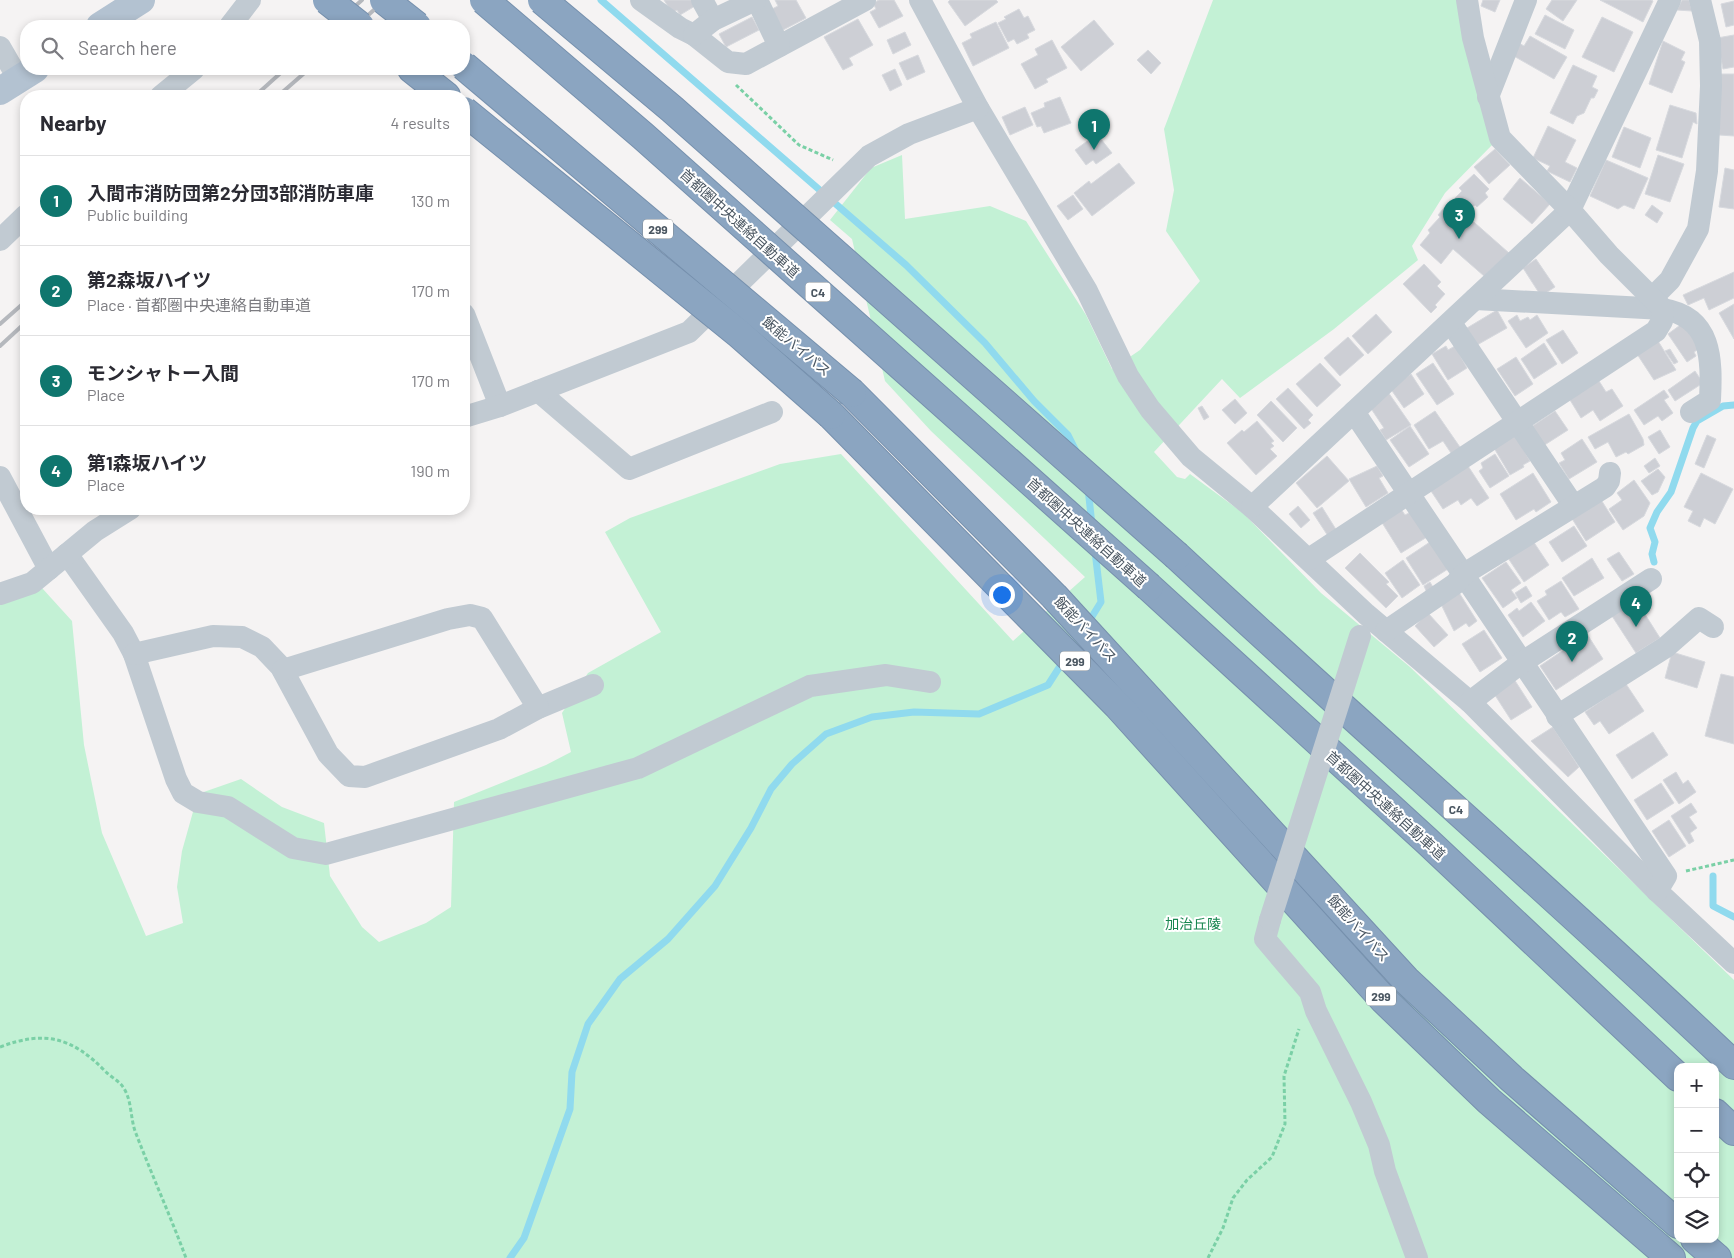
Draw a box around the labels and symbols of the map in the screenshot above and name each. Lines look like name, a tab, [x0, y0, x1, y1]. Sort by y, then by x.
pin: 1	[1078, 109, 1110, 150]
street label: 首都圏中央連絡自動車道	[677, 165, 803, 281]
pin: 3	[1443, 198, 1475, 239]
road number: 299	[643, 220, 673, 238]
road number: C4	[806, 282, 830, 302]
street label: 飯能バイパス	[759, 313, 835, 379]
street label: 首都圏中央連絡自動車道	[1024, 474, 1150, 590]
your location	[989, 582, 1015, 608]
pin: 4	[1620, 586, 1652, 627]
street label: 飯能バイパス	[1051, 593, 1121, 665]
pin: 2	[1556, 621, 1588, 662]
road number: 299	[1060, 651, 1090, 670]
street label: 首都圏中央連絡自動車道	[1323, 747, 1449, 863]
road number: C4	[1444, 800, 1468, 819]
street label: 飯能バイパス	[1325, 891, 1393, 965]
park label: 加治丘陵	[1165, 915, 1221, 932]
road number: 299	[1366, 986, 1396, 1006]

